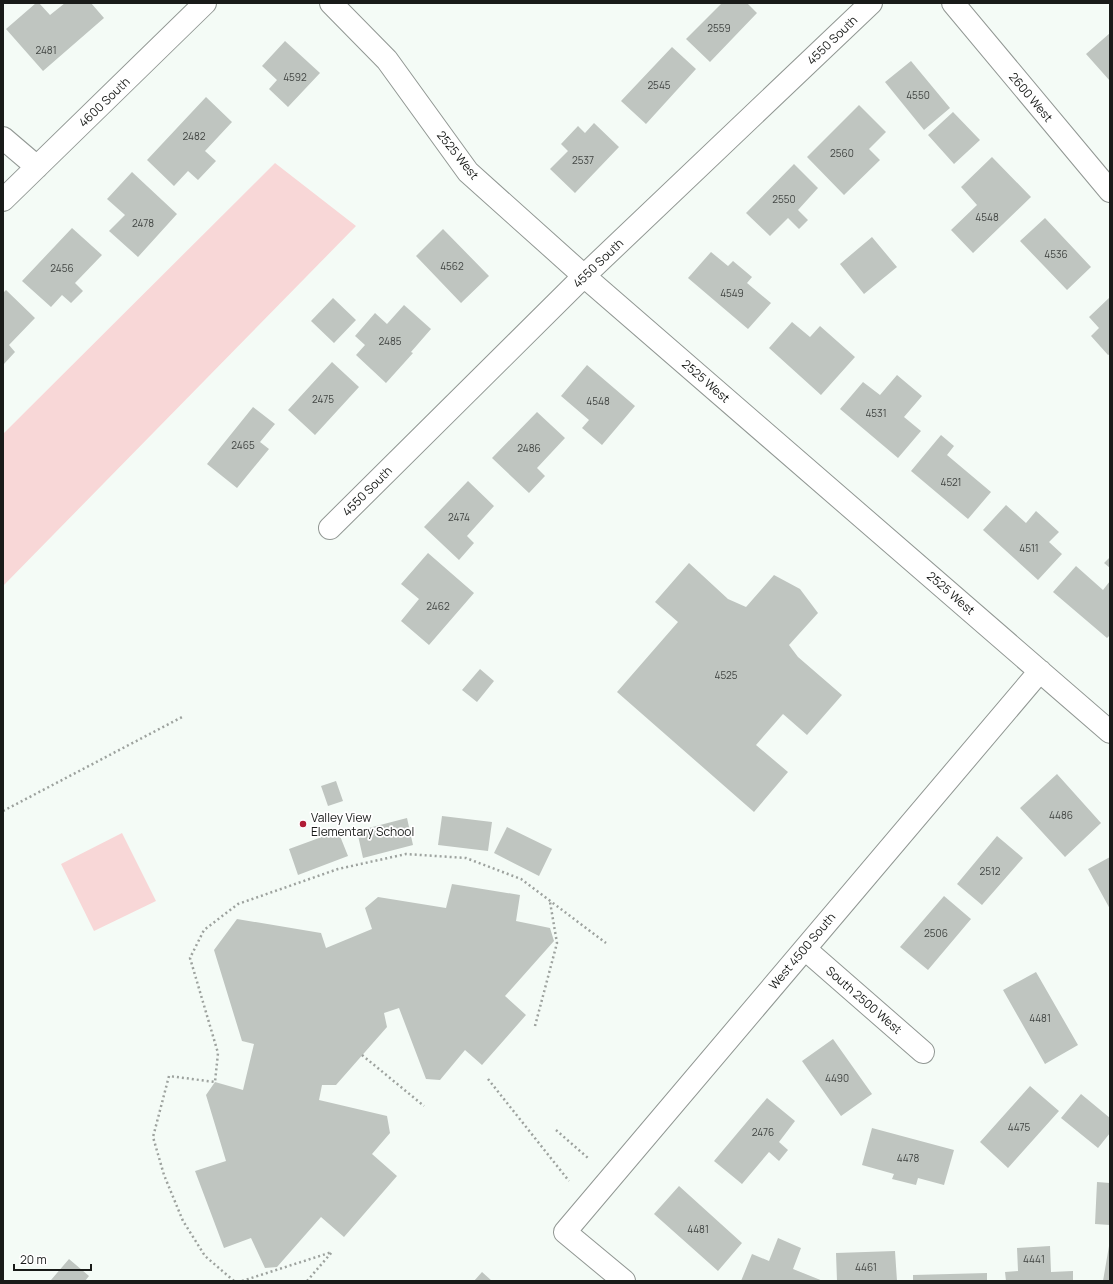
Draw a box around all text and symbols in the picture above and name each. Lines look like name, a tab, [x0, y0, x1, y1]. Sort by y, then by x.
street label: 4550 South	[803, 12, 861, 68]
house number: 2559	[707, 21, 731, 35]
house number: 2481	[35, 43, 57, 57]
street label: 2600 West	[1005, 69, 1057, 126]
house number: 4592	[283, 70, 307, 84]
street label: 4600 South	[75, 73, 133, 131]
house number: 2545	[647, 78, 671, 92]
house number: 4550	[906, 88, 930, 102]
street label: 2525 West	[433, 127, 483, 183]
house number: 2482	[183, 129, 206, 143]
house number: 2560	[830, 146, 854, 160]
house number: 2537	[572, 153, 594, 167]
house number: 2550	[772, 192, 796, 206]
house number: 4548	[975, 210, 999, 224]
house number: 2478	[132, 216, 154, 230]
street label: 4550 South	[569, 235, 627, 291]
house number: 4536	[1044, 247, 1068, 261]
house number: 4562	[440, 259, 464, 273]
house number: 2456	[50, 261, 74, 275]
house number: 4549	[720, 286, 744, 300]
house number: 2485	[379, 334, 402, 348]
street label: 2525 West	[678, 355, 734, 407]
house number: 2475	[312, 392, 334, 406]
house number: 4548	[586, 394, 610, 408]
house number: 4531	[865, 406, 887, 420]
house number: 2465	[231, 438, 255, 452]
house number: 2486	[517, 441, 541, 455]
street label: 4550 South	[338, 462, 396, 520]
house number: 4521	[941, 475, 962, 489]
house number: 2474	[448, 510, 470, 524]
house number: 4511	[1019, 541, 1039, 555]
street label: 2525 West	[923, 567, 979, 619]
house number: 2462	[426, 599, 450, 613]
house number: 4525	[715, 668, 738, 682]
house number: 4486	[1049, 808, 1073, 822]
place label: Valley View Elementary School	[311, 809, 414, 840]
marker: Valley View Elementary School	[298, 819, 308, 829]
house number: 2512	[979, 864, 1001, 878]
street label: West 4500 South	[765, 909, 839, 993]
house number: 2506	[924, 926, 948, 940]
street label: South 2500 West	[822, 962, 906, 1038]
house number: 4481	[1029, 1011, 1051, 1025]
house number: 4490	[825, 1071, 849, 1085]
house number: 4475	[1008, 1120, 1031, 1134]
house number: 2476	[752, 1125, 774, 1139]
house number: 4478	[897, 1151, 920, 1165]
house number: 4481	[687, 1222, 709, 1236]
scale bar	[14, 1246, 91, 1272]
text: 20 m	[20, 1251, 47, 1268]
house number: 4441	[1023, 1252, 1045, 1266]
house number: 4461	[855, 1260, 877, 1274]

